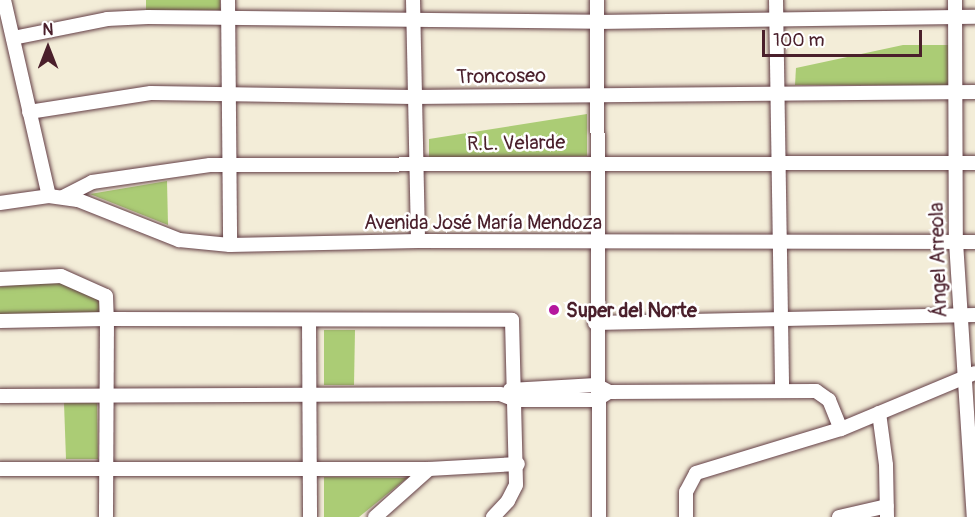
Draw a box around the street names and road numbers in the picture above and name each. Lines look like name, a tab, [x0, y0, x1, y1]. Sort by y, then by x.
street label: Troncoseo	[456, 63, 546, 89]
street label: R.L. Velarde	[467, 130, 565, 156]
street label: Ángel Arreola	[924, 202, 952, 318]
street label: Avenida José María Mendoza	[364, 210, 602, 234]

